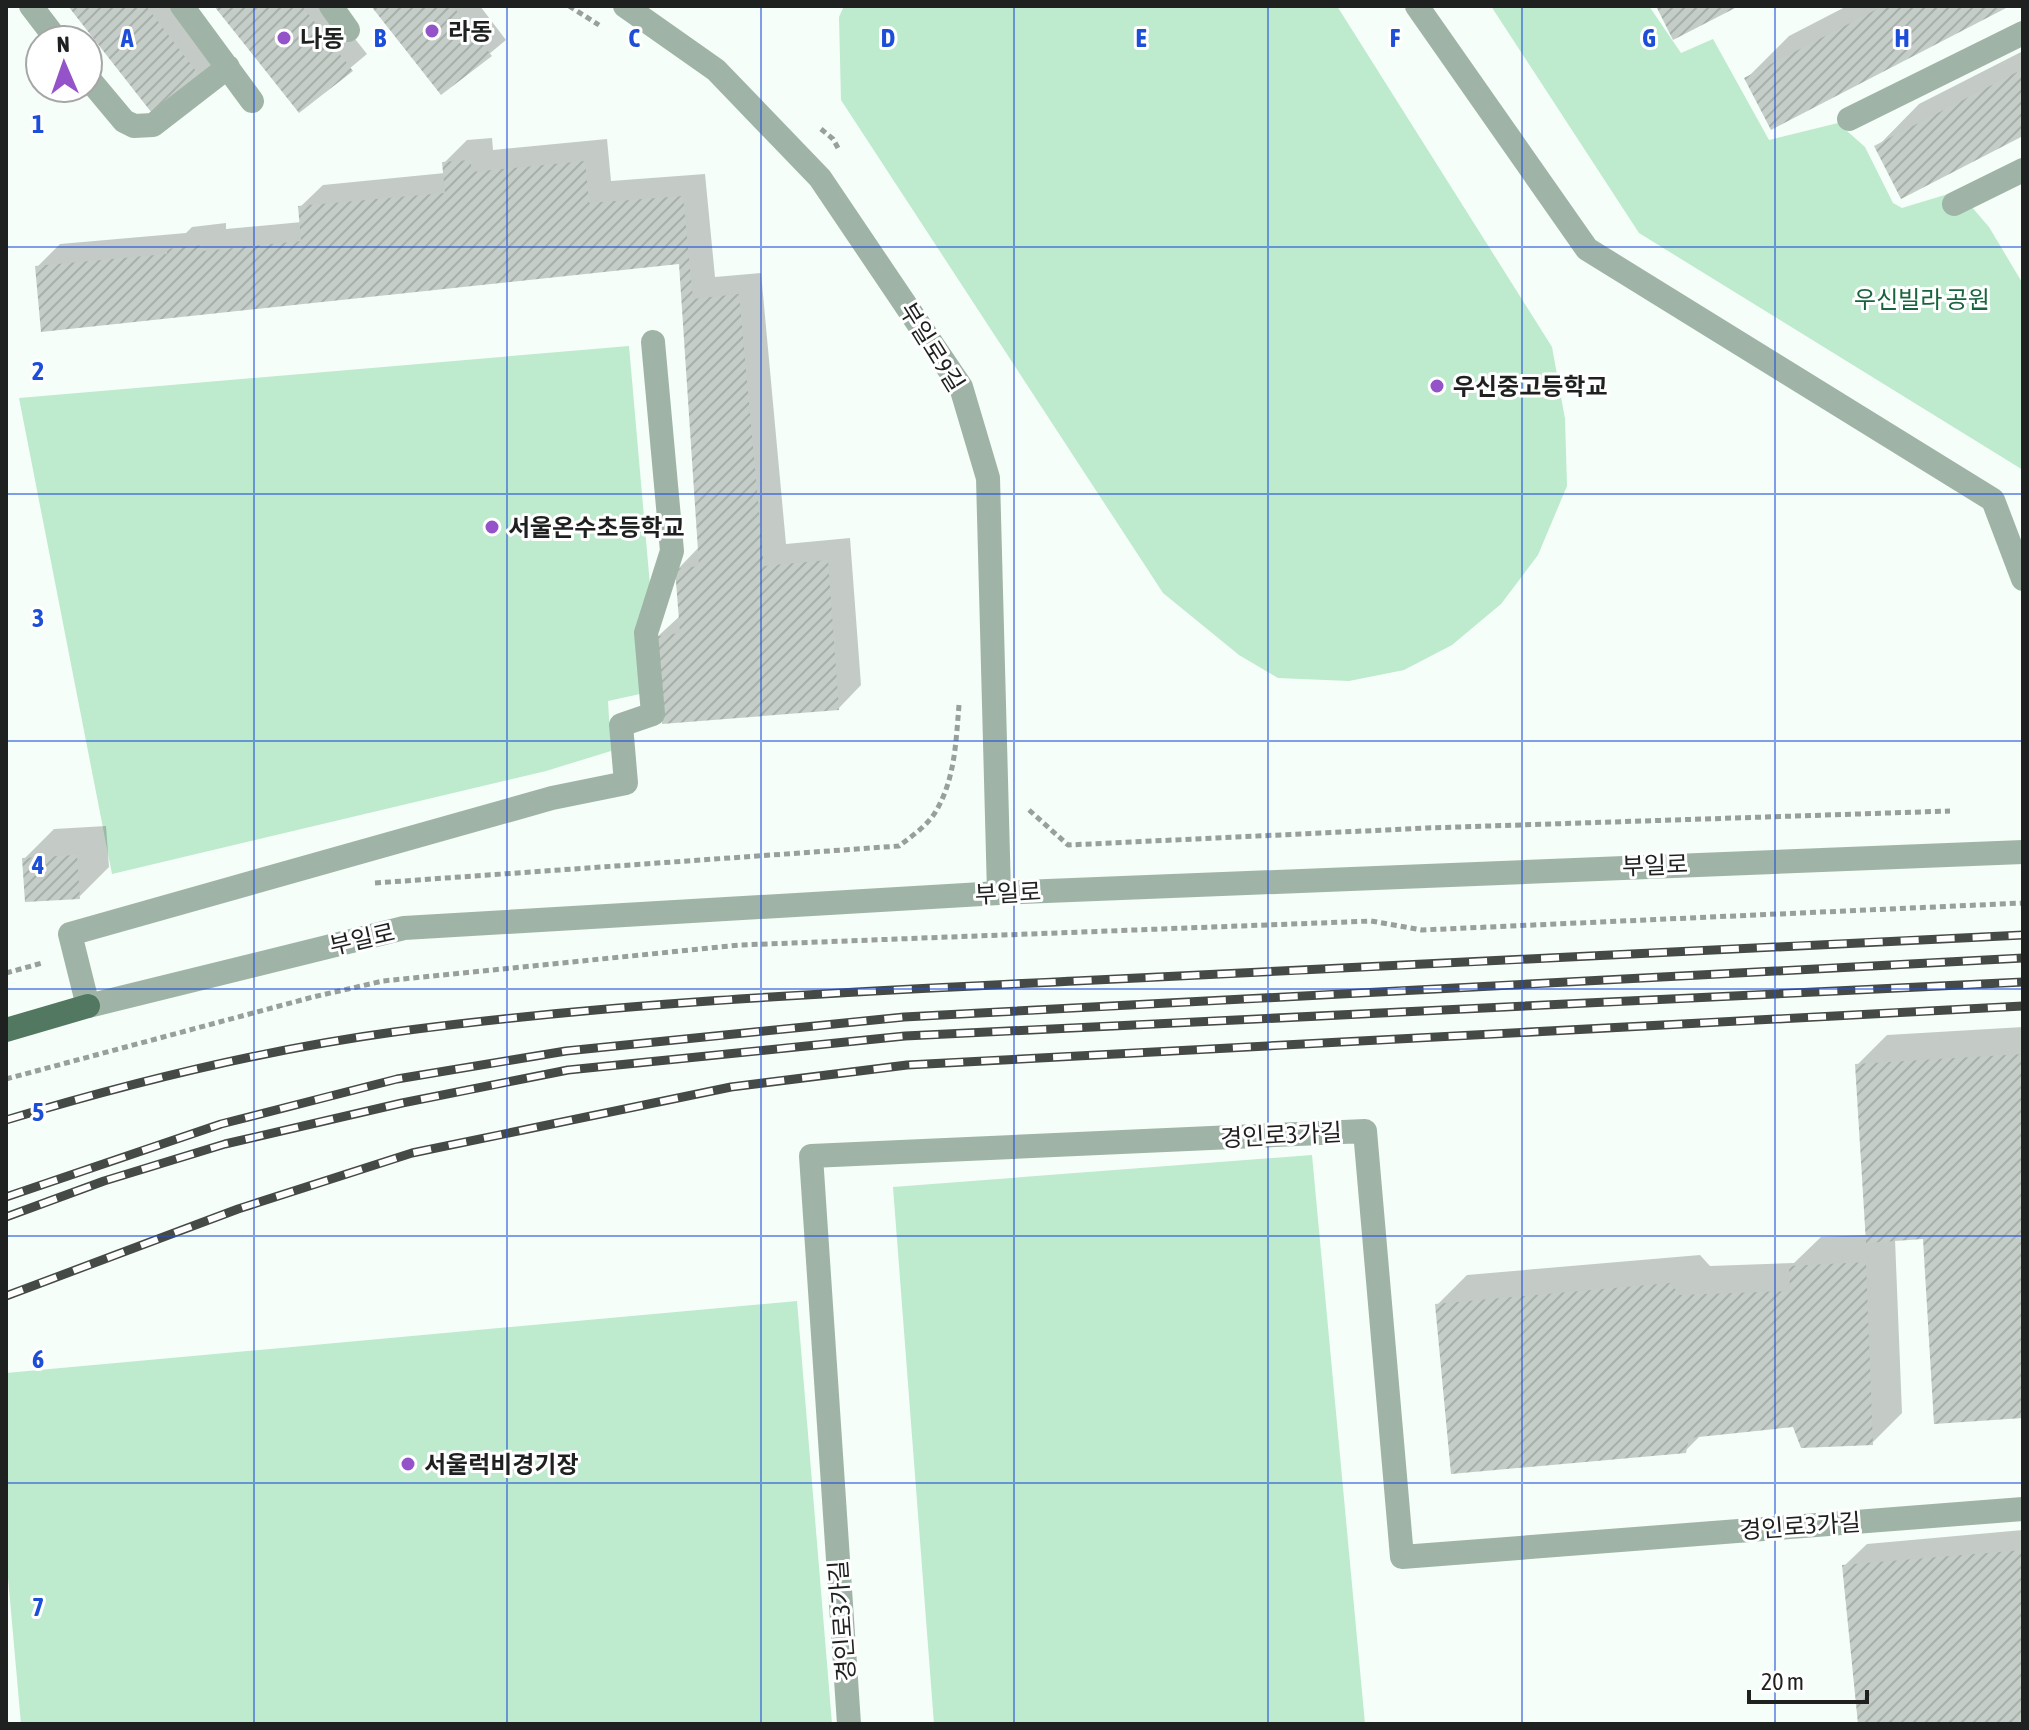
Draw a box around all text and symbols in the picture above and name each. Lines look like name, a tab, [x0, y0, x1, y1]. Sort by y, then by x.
place label: 라동	[448, 18, 492, 45]
marker: 라동	[423, 22, 441, 40]
text: A	[120, 23, 134, 53]
text: B	[374, 23, 387, 53]
text: C	[628, 23, 640, 53]
text: D	[881, 23, 895, 53]
text: E	[1135, 23, 1147, 53]
text: F	[1390, 23, 1401, 53]
text: G	[1642, 23, 1656, 53]
text: H	[1894, 23, 1910, 53]
north arrow	[24, 24, 104, 104]
place label: 나동	[300, 25, 344, 52]
marker: 나동	[275, 29, 293, 47]
text: N	[56, 31, 70, 57]
text: 1	[32, 109, 44, 139]
park label: 우신빌라 공원	[1854, 286, 1990, 313]
street label: 부일로9길	[894, 298, 970, 396]
text: 2	[32, 356, 44, 386]
place label: 우신중고등학교	[1453, 373, 1608, 400]
marker: 우신중고등학교	[1428, 377, 1446, 395]
place label: 서울온수초등학교	[508, 514, 685, 541]
marker: 서울온수초등학교	[483, 518, 501, 536]
text: 3	[32, 603, 44, 633]
text: 4	[31, 850, 44, 880]
street label: 부일로	[1621, 850, 1689, 880]
street label: 부일로	[974, 878, 1042, 908]
street label: 부일로	[327, 918, 397, 960]
text: 5	[32, 1097, 44, 1127]
street label: 경인로3가길	[1220, 1118, 1342, 1152]
text: 6	[32, 1344, 44, 1374]
place label: 서울럭비경기장	[424, 1451, 579, 1478]
marker: 서울럭비경기장	[399, 1455, 417, 1473]
street label: 경인로3가길	[1738, 1508, 1862, 1544]
street label: 경인로3가길	[824, 1559, 860, 1683]
text: 7	[32, 1592, 44, 1622]
scale bar	[1749, 1654, 1867, 1704]
text: 20 m	[1761, 1668, 1804, 1695]

